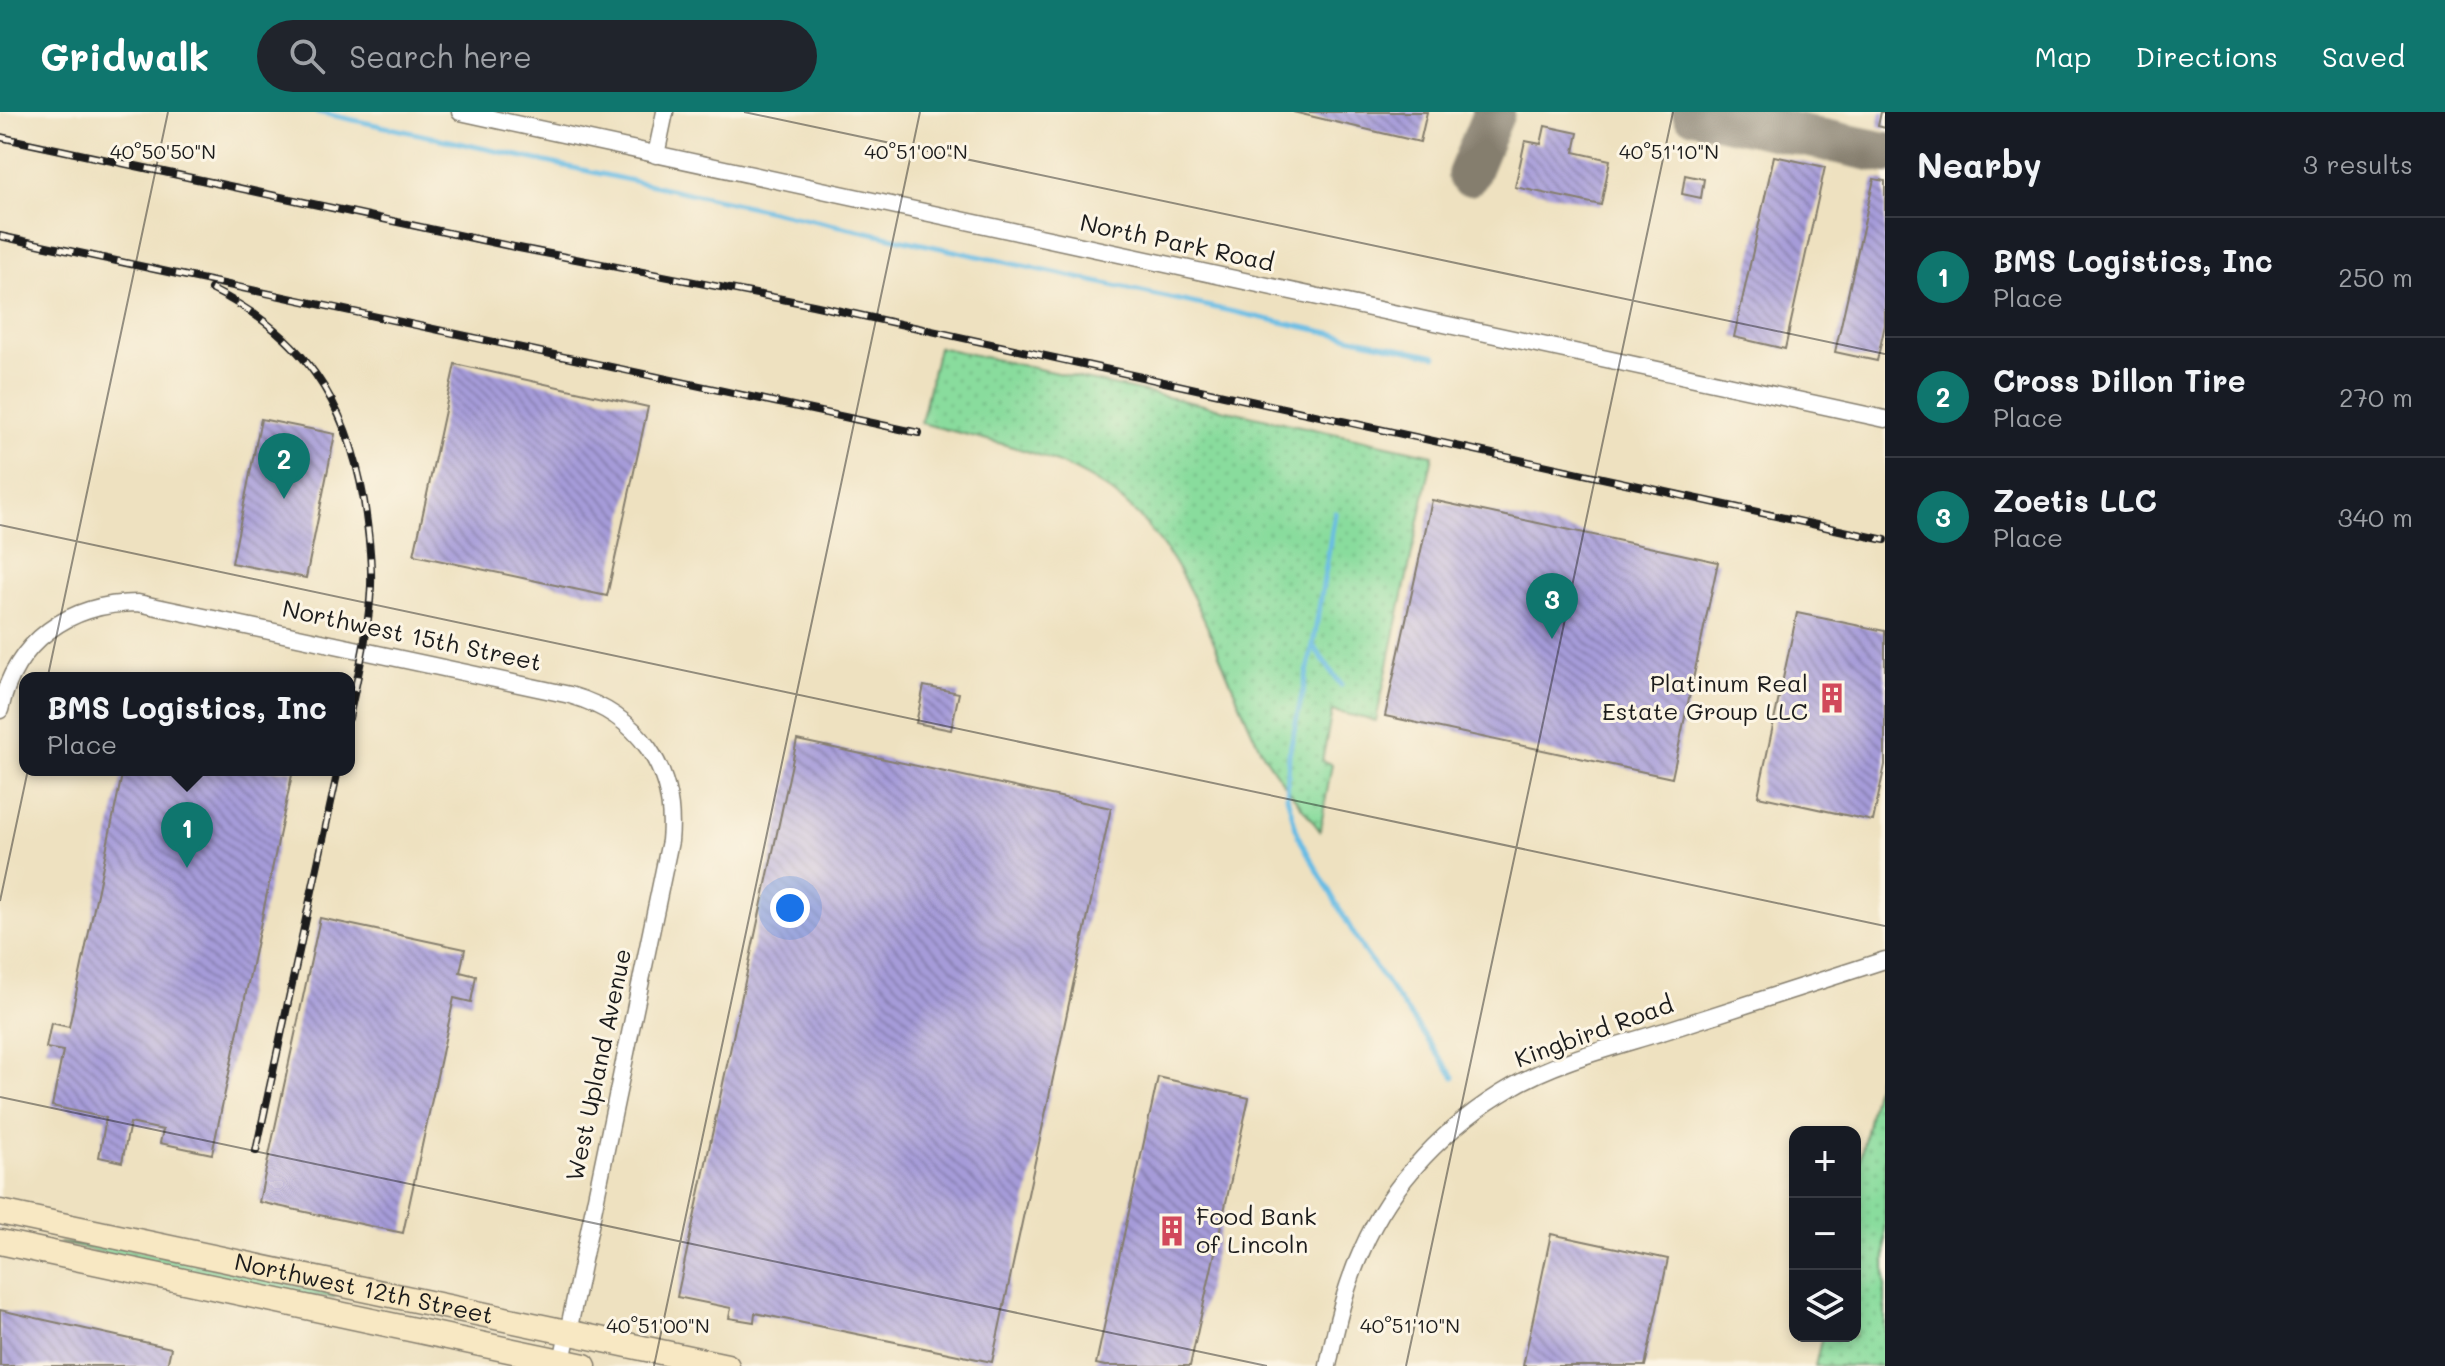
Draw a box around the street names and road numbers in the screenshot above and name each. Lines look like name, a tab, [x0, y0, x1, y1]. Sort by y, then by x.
street label: North Park Road	[1077, 206, 1277, 277]
street label: Northwest 15th Street	[280, 592, 545, 677]
street label: West Upland Avenue	[558, 946, 637, 1184]
street label: Kingbird Road	[1510, 988, 1677, 1074]
street label: Northwest 12th Street	[232, 1245, 497, 1330]

